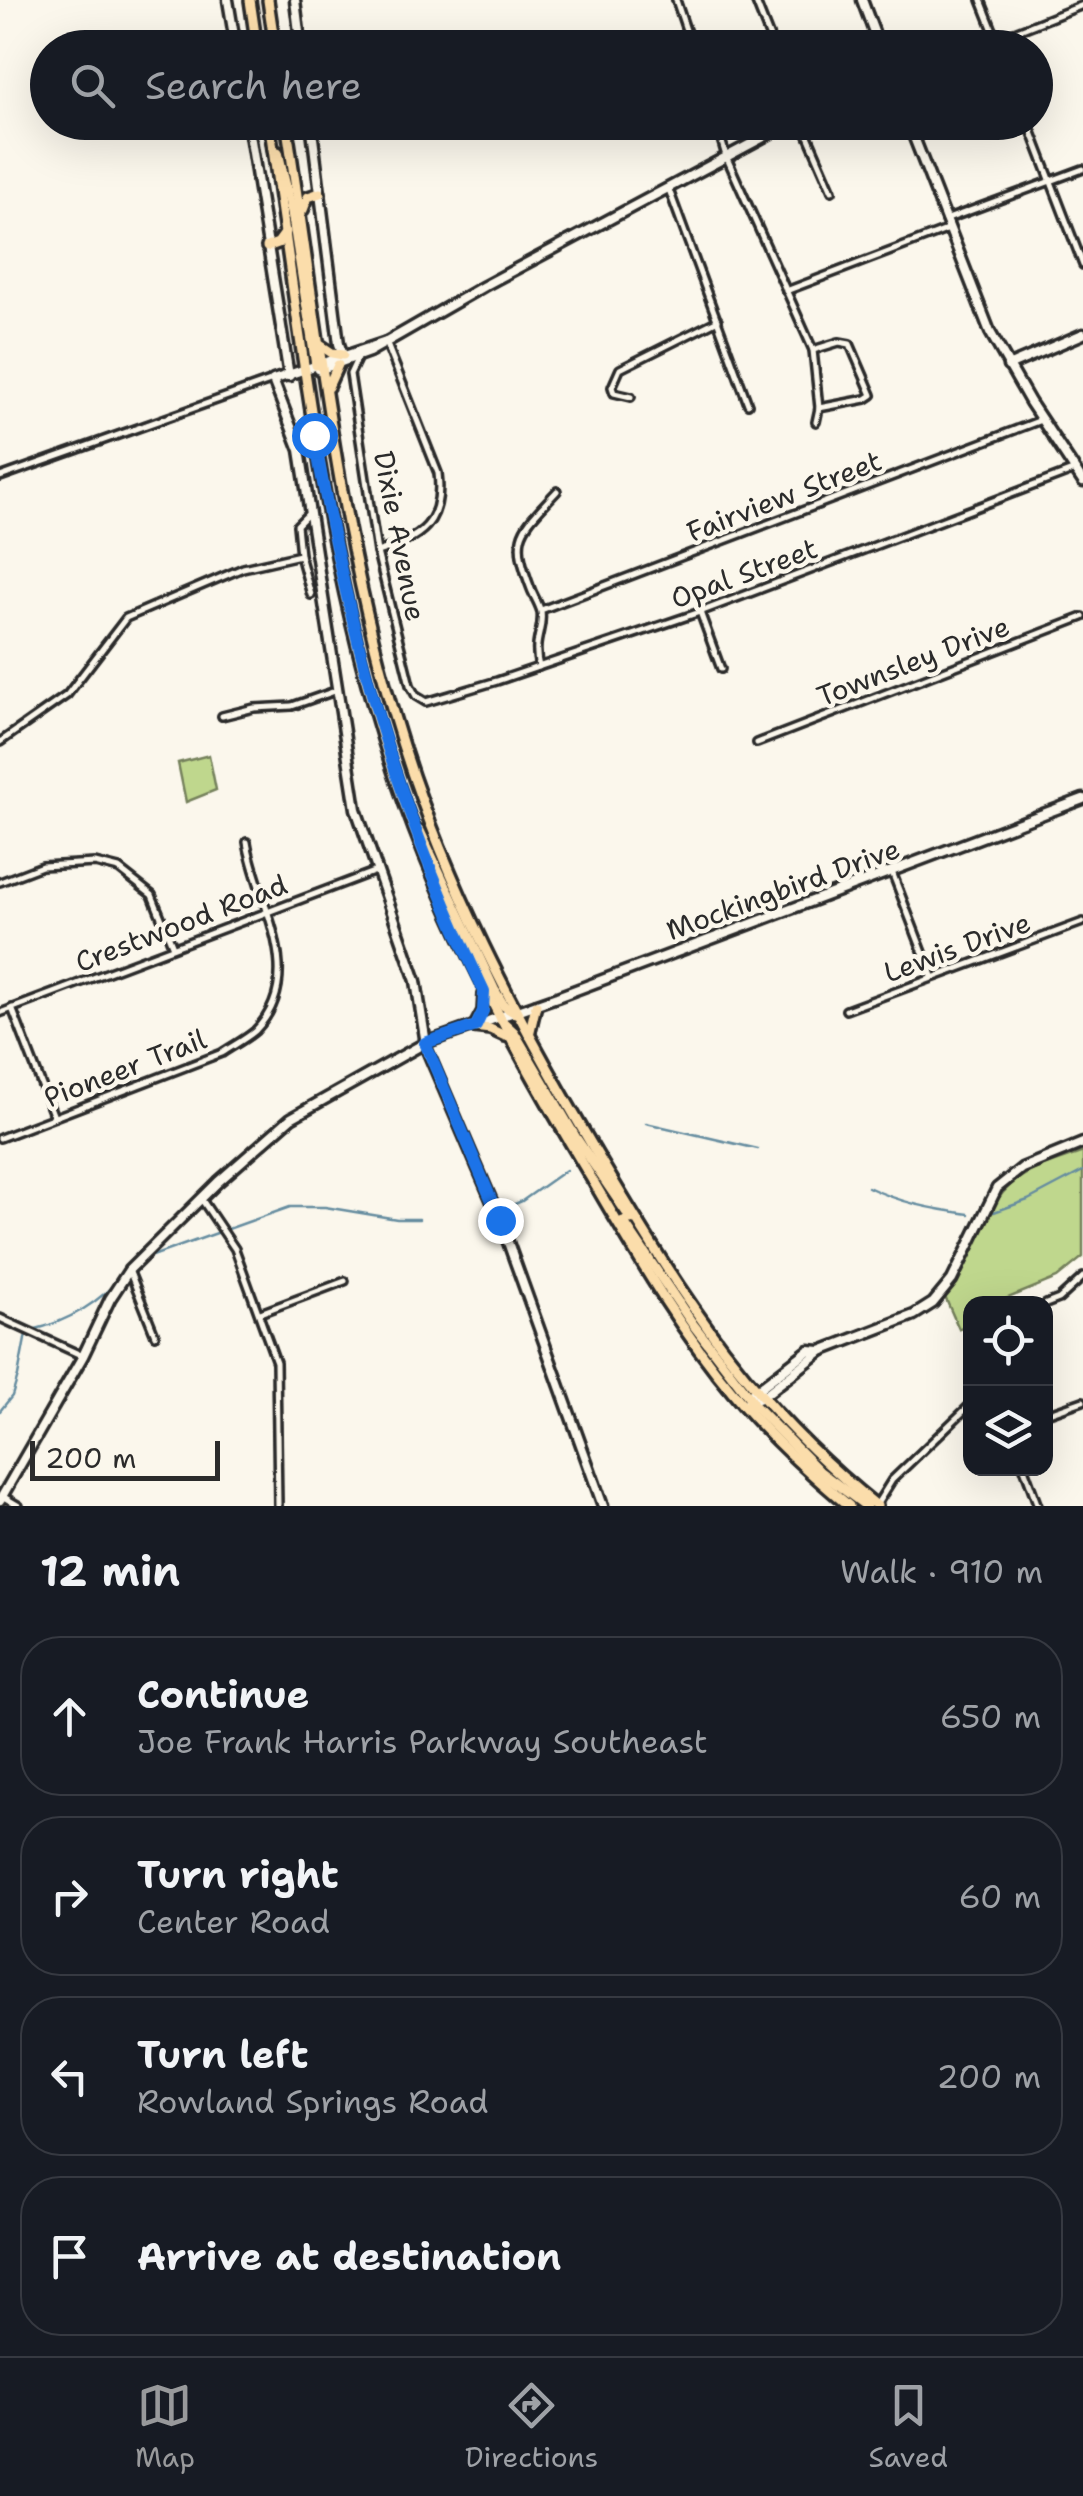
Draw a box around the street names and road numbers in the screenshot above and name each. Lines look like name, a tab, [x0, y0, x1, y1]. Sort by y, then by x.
street label: Fairview Street	[681, 441, 887, 551]
street label: Dixie Avenue	[365, 448, 435, 624]
street label: Opal Street	[665, 529, 823, 617]
street label: Townsley Drive	[811, 607, 1015, 715]
street label: Mockingbird Drive	[661, 829, 905, 949]
street label: Crestwood Road	[69, 865, 293, 981]
street label: Lewis Drive	[878, 903, 1036, 991]
street label: Pioneer Trail	[38, 1019, 212, 1116]

